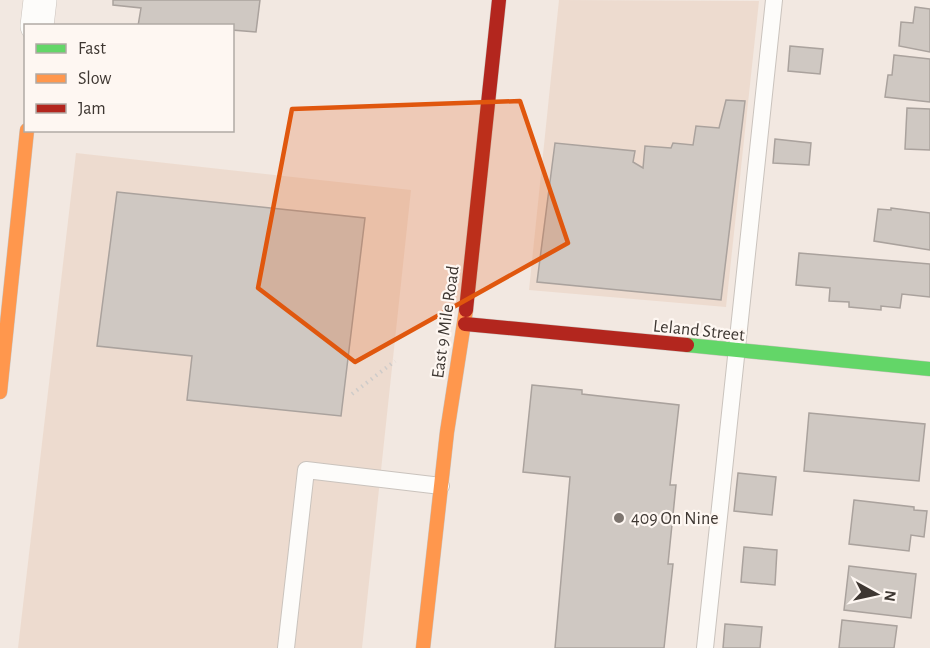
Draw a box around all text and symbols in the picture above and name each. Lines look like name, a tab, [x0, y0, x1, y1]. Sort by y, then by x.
legend	[24, 24, 234, 132]
text: Fast	[78, 40, 106, 58]
text: Slow	[78, 70, 111, 88]
text: Jam	[78, 100, 106, 118]
street label: East 9 Mile Road	[429, 265, 463, 380]
street label: Leland Street	[652, 317, 746, 345]
place label: 409 On Nine	[631, 510, 719, 528]
marker: 409 On Nine	[612, 511, 626, 525]
north arrow	[846, 564, 906, 624]
text: N	[881, 589, 899, 603]

